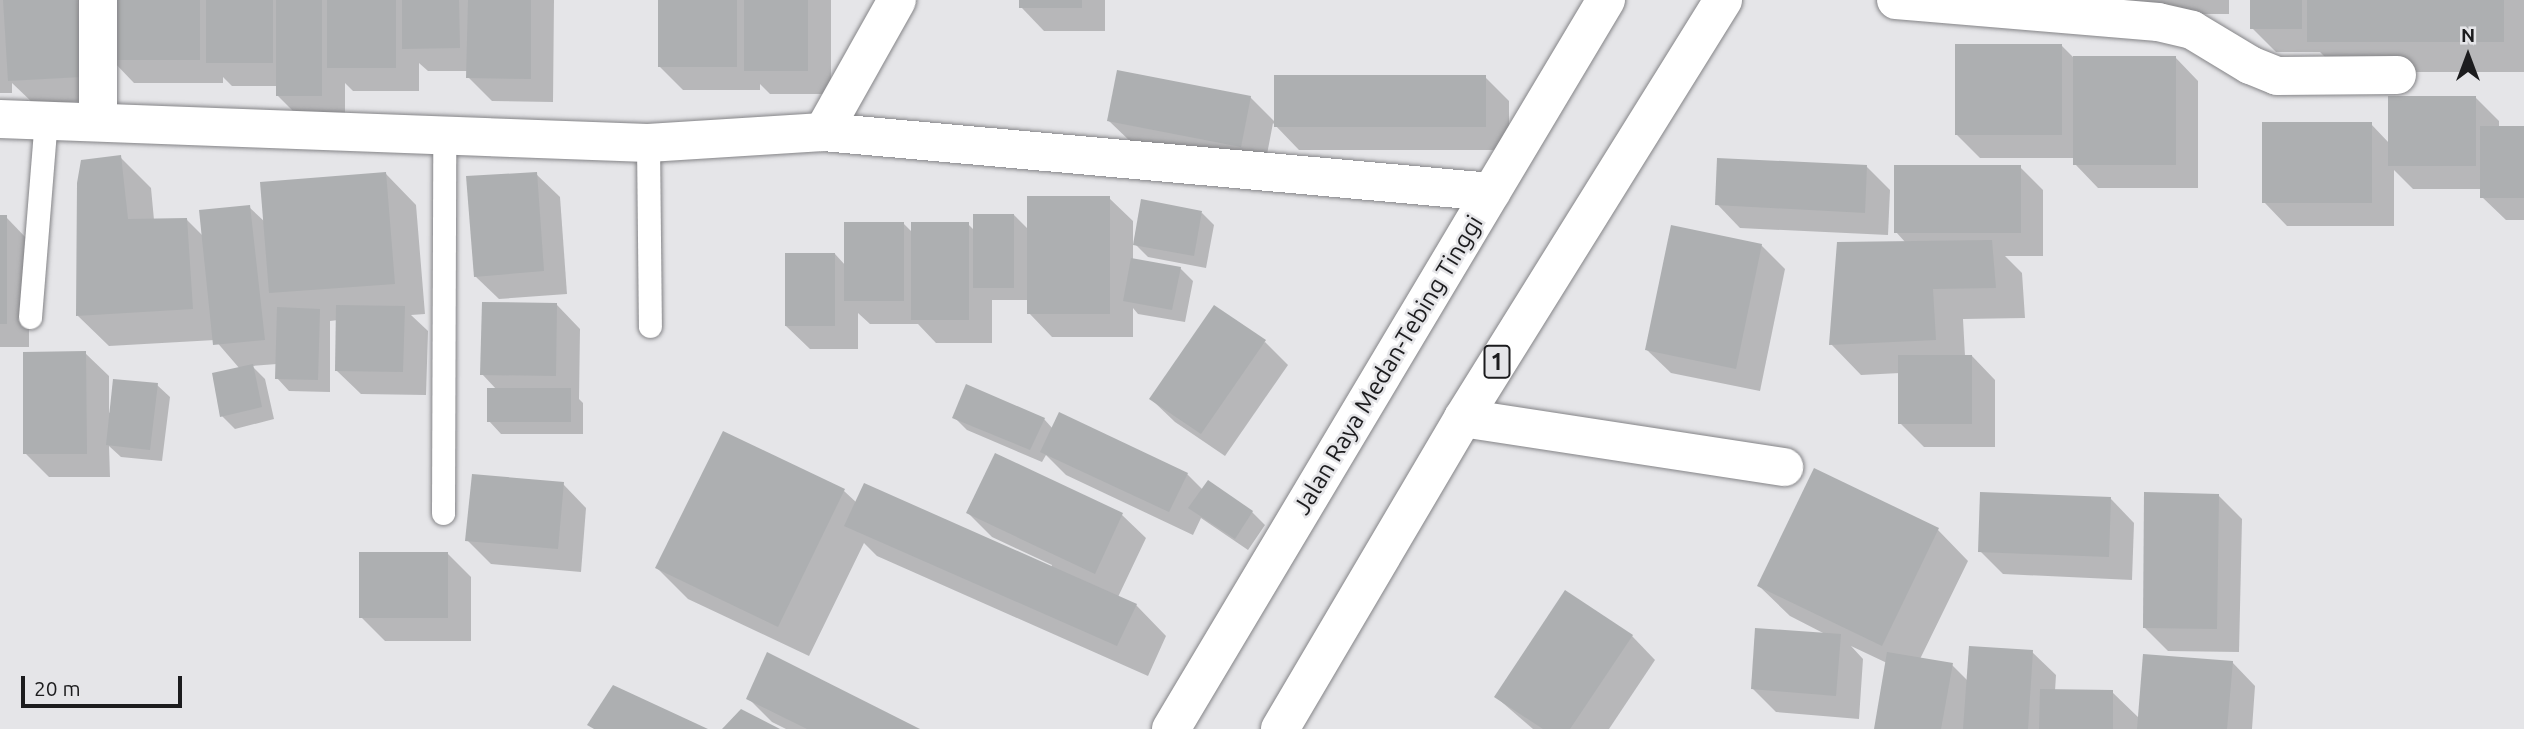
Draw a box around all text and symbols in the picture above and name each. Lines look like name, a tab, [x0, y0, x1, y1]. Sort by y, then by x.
north arrow	[2433, 21, 2503, 91]
text: N	[2461, 24, 2475, 46]
street label: Jalan Raya Medan-Tebing Tinggi	[1287, 210, 1489, 520]
road number: 1	[1483, 342, 1511, 382]
scale bar	[24, 662, 186, 706]
text: 20 m	[34, 676, 81, 700]

